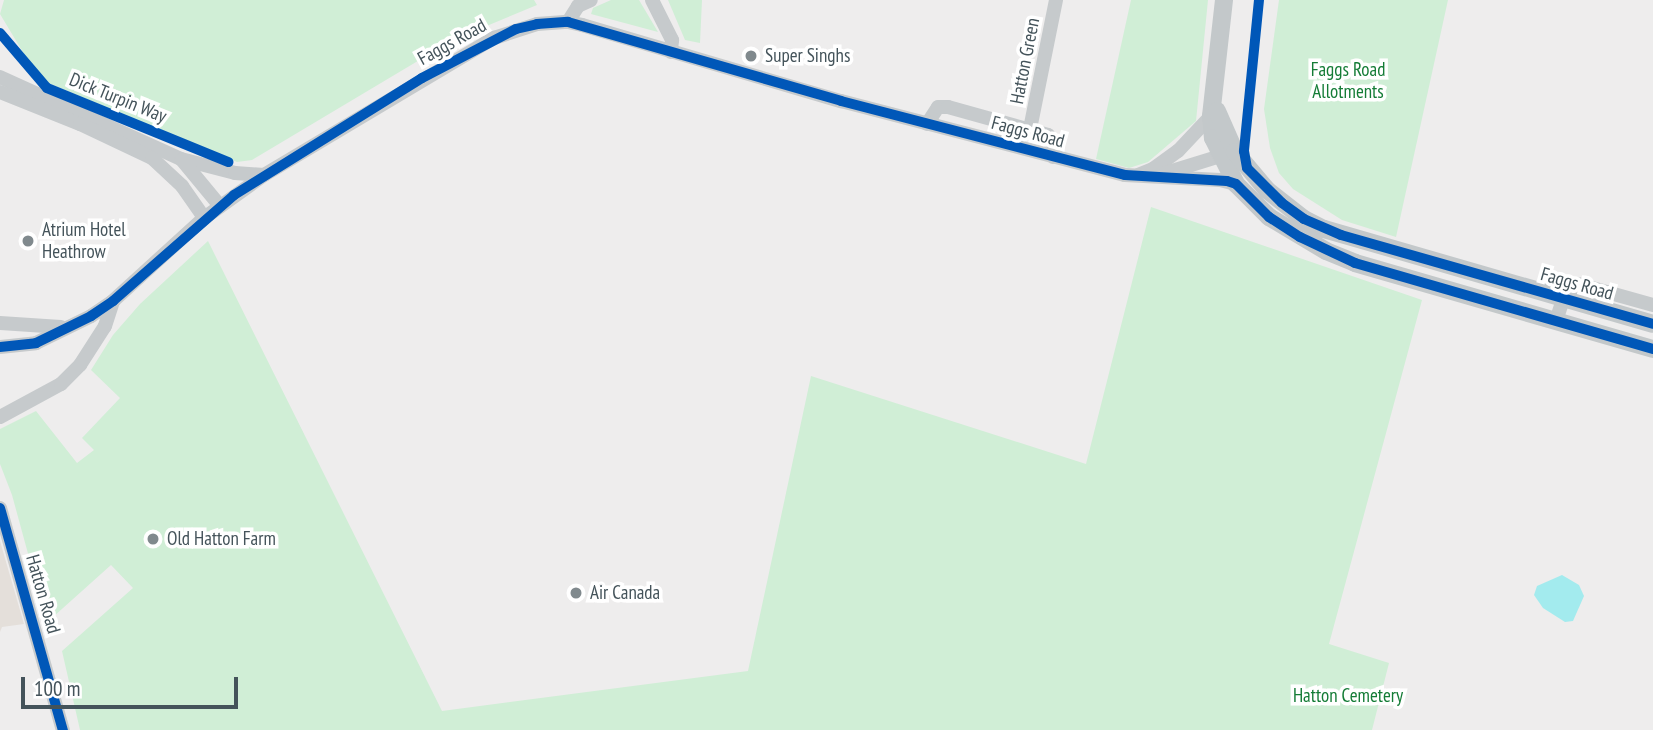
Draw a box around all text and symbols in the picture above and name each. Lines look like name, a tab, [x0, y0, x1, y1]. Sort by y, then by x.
street label: Faggs Road	[414, 14, 490, 70]
street label: Hatton Green	[1006, 16, 1044, 106]
place label: Super Singhs	[765, 45, 850, 67]
marker: Super Singhs	[743, 48, 759, 64]
park label: Faggs Road Allotments	[1311, 59, 1385, 103]
street label: Dick Turpin Way	[65, 68, 171, 128]
street label: Faggs Road	[989, 111, 1067, 153]
place label: Atrium Hotel Heathrow	[42, 219, 126, 263]
marker: Atrium Hotel Heathrow	[20, 233, 36, 249]
street label: Faggs Road	[1538, 263, 1616, 305]
place label: Old Hatton Farm	[167, 528, 276, 550]
marker: Old Hatton Farm	[145, 531, 161, 547]
street label: Hatton Road	[21, 552, 65, 636]
place label: Air Canada	[590, 582, 660, 604]
marker: Air Canada	[568, 585, 584, 601]
scale bar	[24, 664, 242, 708]
text: 100 m	[34, 675, 80, 702]
park label: Hatton Cemetery	[1293, 685, 1403, 707]

